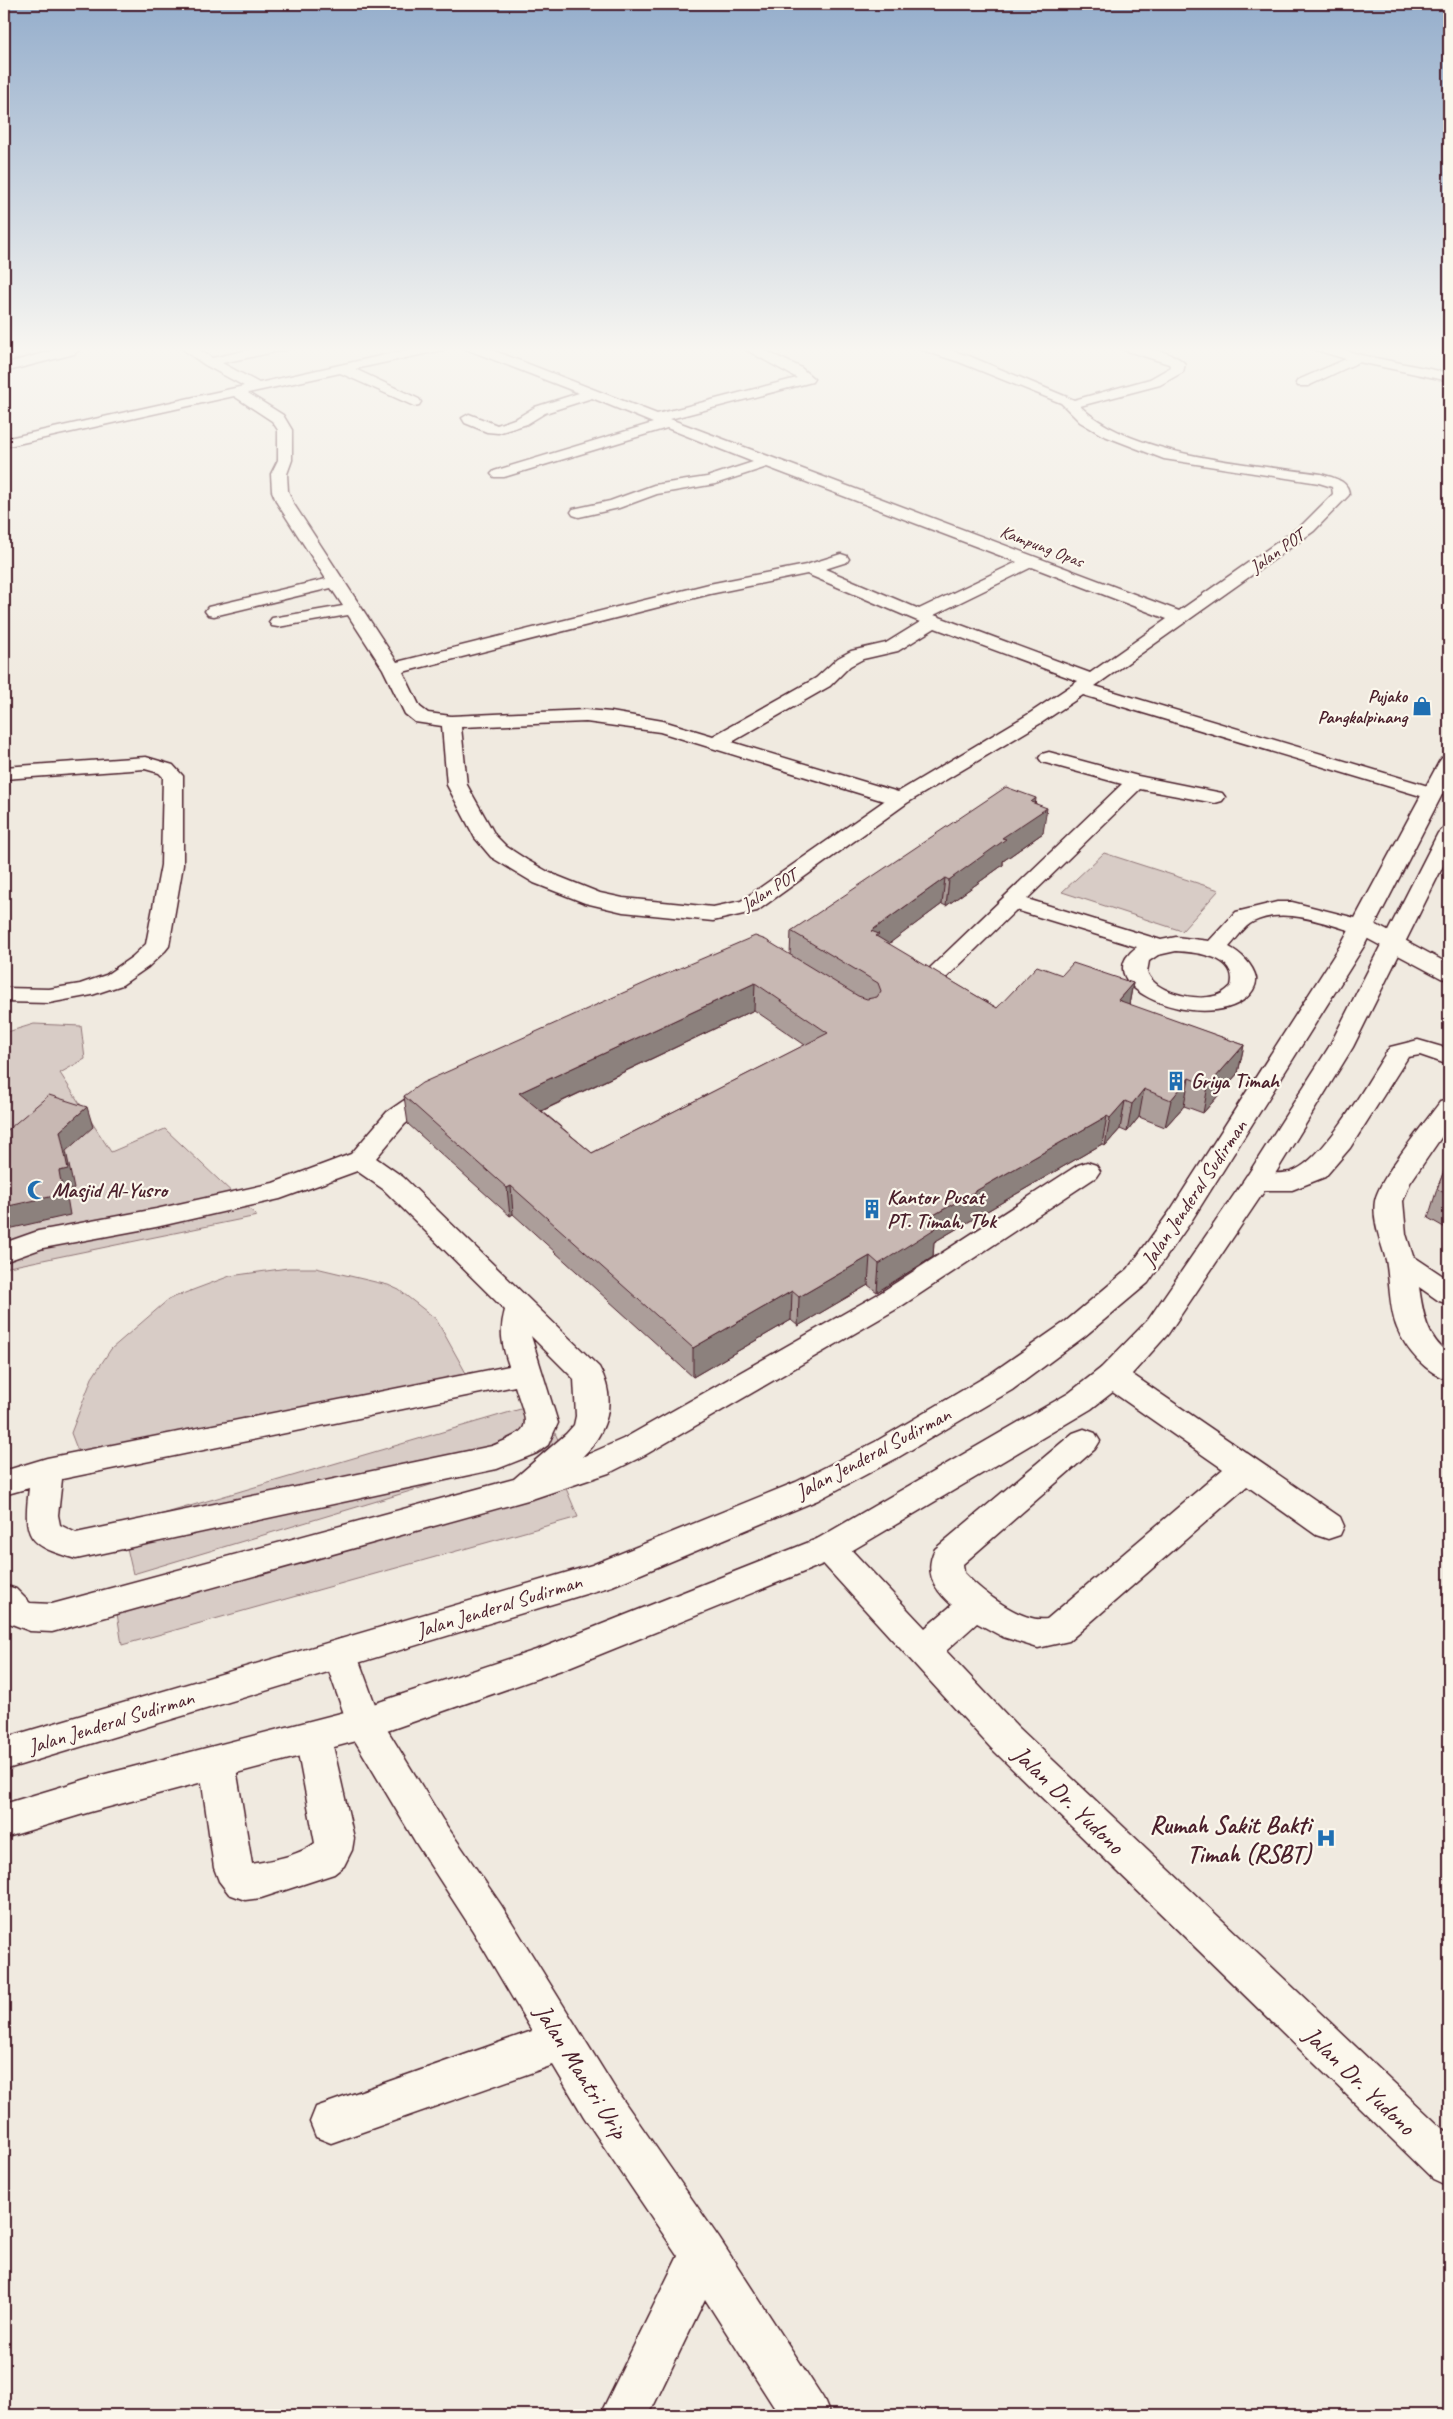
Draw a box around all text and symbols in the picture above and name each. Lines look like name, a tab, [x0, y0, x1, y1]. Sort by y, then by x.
street label: Kampung Opas	[997, 520, 1089, 573]
street label: Jalan POT	[1245, 522, 1312, 578]
place label: Pujako Pangkalpinang	[1318, 685, 1409, 728]
shop icon: Pujako Pangkalpinang	[1411, 695, 1433, 717]
street label: Jalan POT	[736, 862, 805, 916]
place label: Griya Timah	[1191, 1068, 1280, 1095]
building icon: Griya Timah	[1165, 1070, 1187, 1092]
street label: Jalan Jenderal Sudirman	[1135, 1114, 1253, 1272]
place label: Masjid Al-Yusro	[52, 1177, 169, 1203]
mosque icon: Masjid Al-Yusro	[26, 1179, 48, 1201]
place label: Kantor Pusat PT. Timah, Tbk	[887, 1184, 998, 1234]
building icon: Kantor Pusat PT. Timah, Tbk	[861, 1198, 883, 1220]
street label: Jalan Jenderal Sudirman	[790, 1401, 955, 1505]
street label: Jalan Jenderal Sudirman	[412, 1568, 585, 1644]
street label: Jalan Jenderal Sudirman	[24, 1684, 197, 1760]
street label: Jalan Dr. Yudono	[1005, 1738, 1132, 1862]
place label: Rumah Sakit Bakti Timah (RSBT)	[1150, 1809, 1314, 1870]
hospital icon: Rumah Sakit Bakti Timah (RSBT)	[1315, 1827, 1337, 1849]
street label: Jalan Mantri Urip	[527, 1998, 636, 2146]
street label: Jalan Dr. Yudono	[1296, 2019, 1423, 2143]

